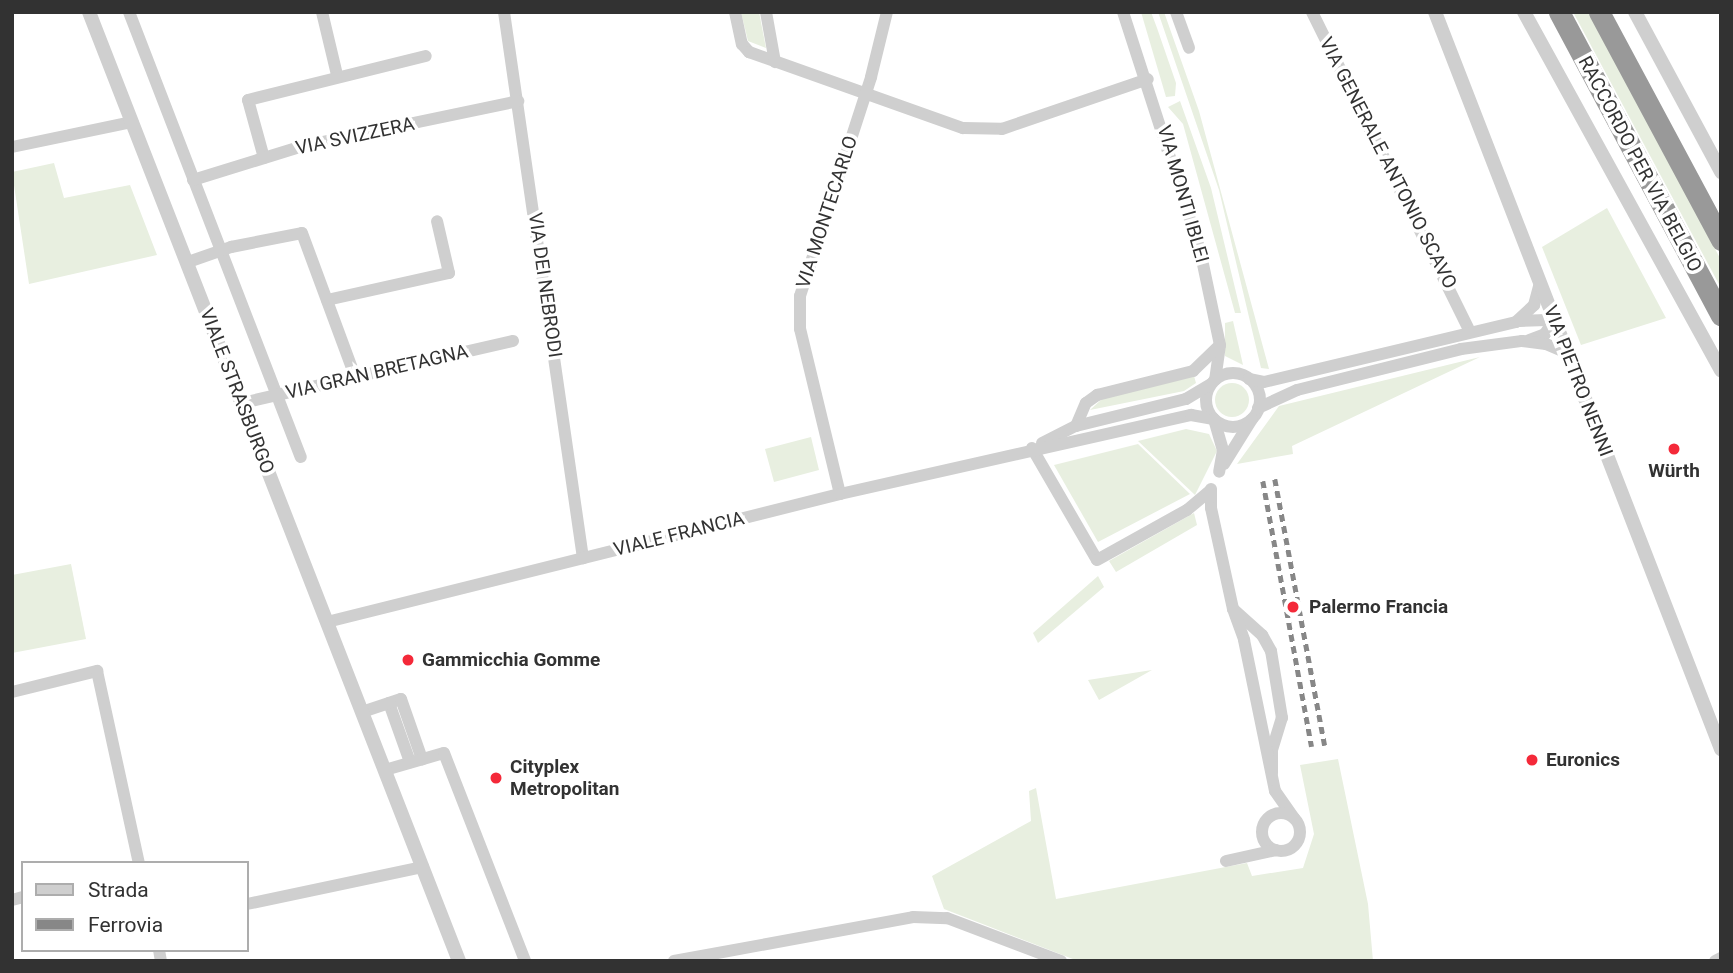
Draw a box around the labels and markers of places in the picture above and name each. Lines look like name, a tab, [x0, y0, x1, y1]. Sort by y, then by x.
marker: Würth	[1666, 441, 1682, 457]
place label: Würth	[1648, 460, 1700, 482]
place label: Palermo Francia	[1309, 596, 1448, 618]
marker: Palermo Francia	[1283, 597, 1303, 617]
place label: Gammicchia Gomme	[422, 649, 600, 671]
marker: Gammicchia Gomme	[400, 652, 416, 668]
place label: Euronics	[1546, 749, 1620, 771]
marker: Euronics	[1524, 752, 1540, 768]
place label: Cityplex Metropolitan	[510, 756, 619, 800]
marker: Cityplex Metropolitan	[488, 770, 504, 786]

